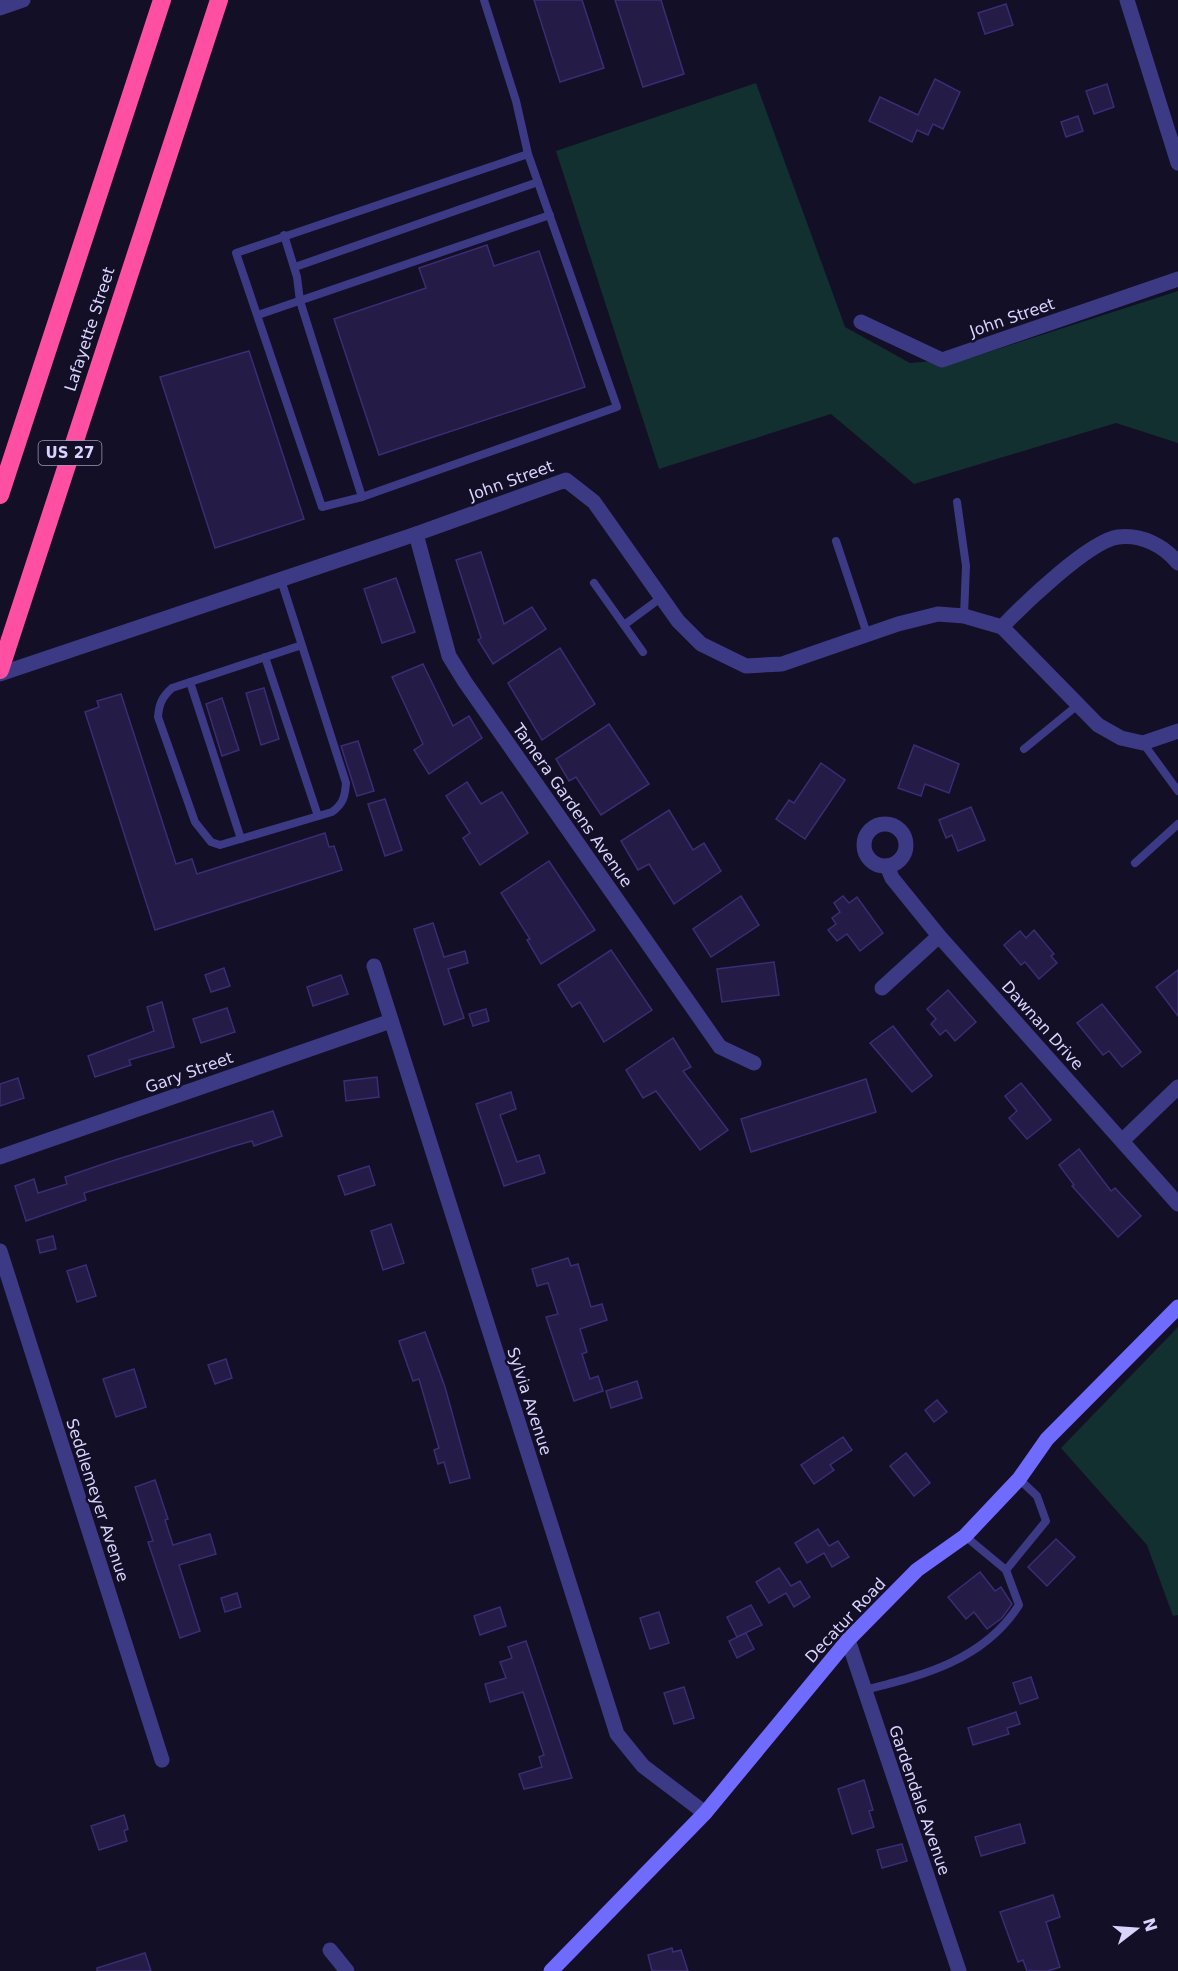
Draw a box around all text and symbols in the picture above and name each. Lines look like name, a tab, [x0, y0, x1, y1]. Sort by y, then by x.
street label: Lafayette Street	[60, 265, 119, 394]
street label: John Street	[966, 294, 1057, 341]
road number: US 27	[38, 441, 101, 465]
street label: John Street	[465, 456, 556, 505]
street label: Tamera Gardens Avenue	[508, 719, 636, 891]
street label: Dawnan Drive	[998, 977, 1088, 1074]
street label: Gary Street	[143, 1048, 236, 1097]
street label: Sylvia Avenue	[503, 1345, 556, 1458]
street label: Seddlemeyer Avenue	[62, 1416, 133, 1584]
street label: Decatur Road	[801, 1574, 889, 1667]
street label: Gardendale Avenue	[885, 1723, 954, 1878]
north arrow	[1106, 1899, 1166, 1959]
text: N	[1139, 1916, 1161, 1934]

